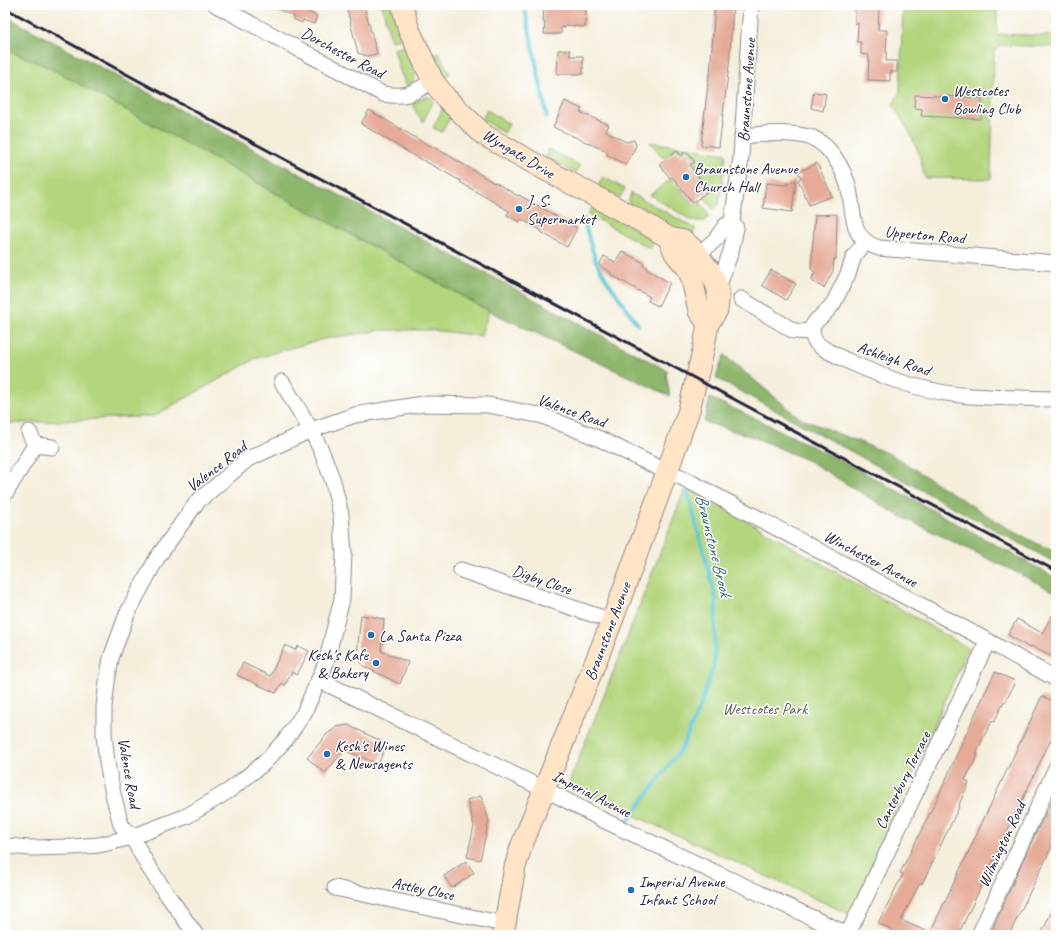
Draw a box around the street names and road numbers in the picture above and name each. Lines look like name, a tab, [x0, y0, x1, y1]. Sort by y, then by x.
street label: Dorchester Road	[298, 23, 390, 84]
street label: Braunstone Avenue	[733, 36, 761, 142]
street label: Wyngate Drive	[479, 125, 559, 184]
street label: Upperton Road	[884, 222, 968, 249]
street label: Ashleigh Road	[855, 337, 935, 382]
street label: Valence Road	[535, 389, 611, 433]
street label: Valence Road	[182, 435, 253, 497]
street label: Winchester Avenue	[821, 526, 922, 593]
street label: Digby Close	[509, 561, 576, 600]
street label: Braunstone Avenue	[580, 578, 636, 683]
street label: Canterbury Terrace	[871, 727, 936, 833]
street label: Valence Road	[113, 736, 145, 813]
street label: Imperial Avenue	[549, 766, 636, 823]
street label: Wilmington Road	[973, 796, 1032, 890]
street label: Astley Close	[390, 873, 457, 906]

